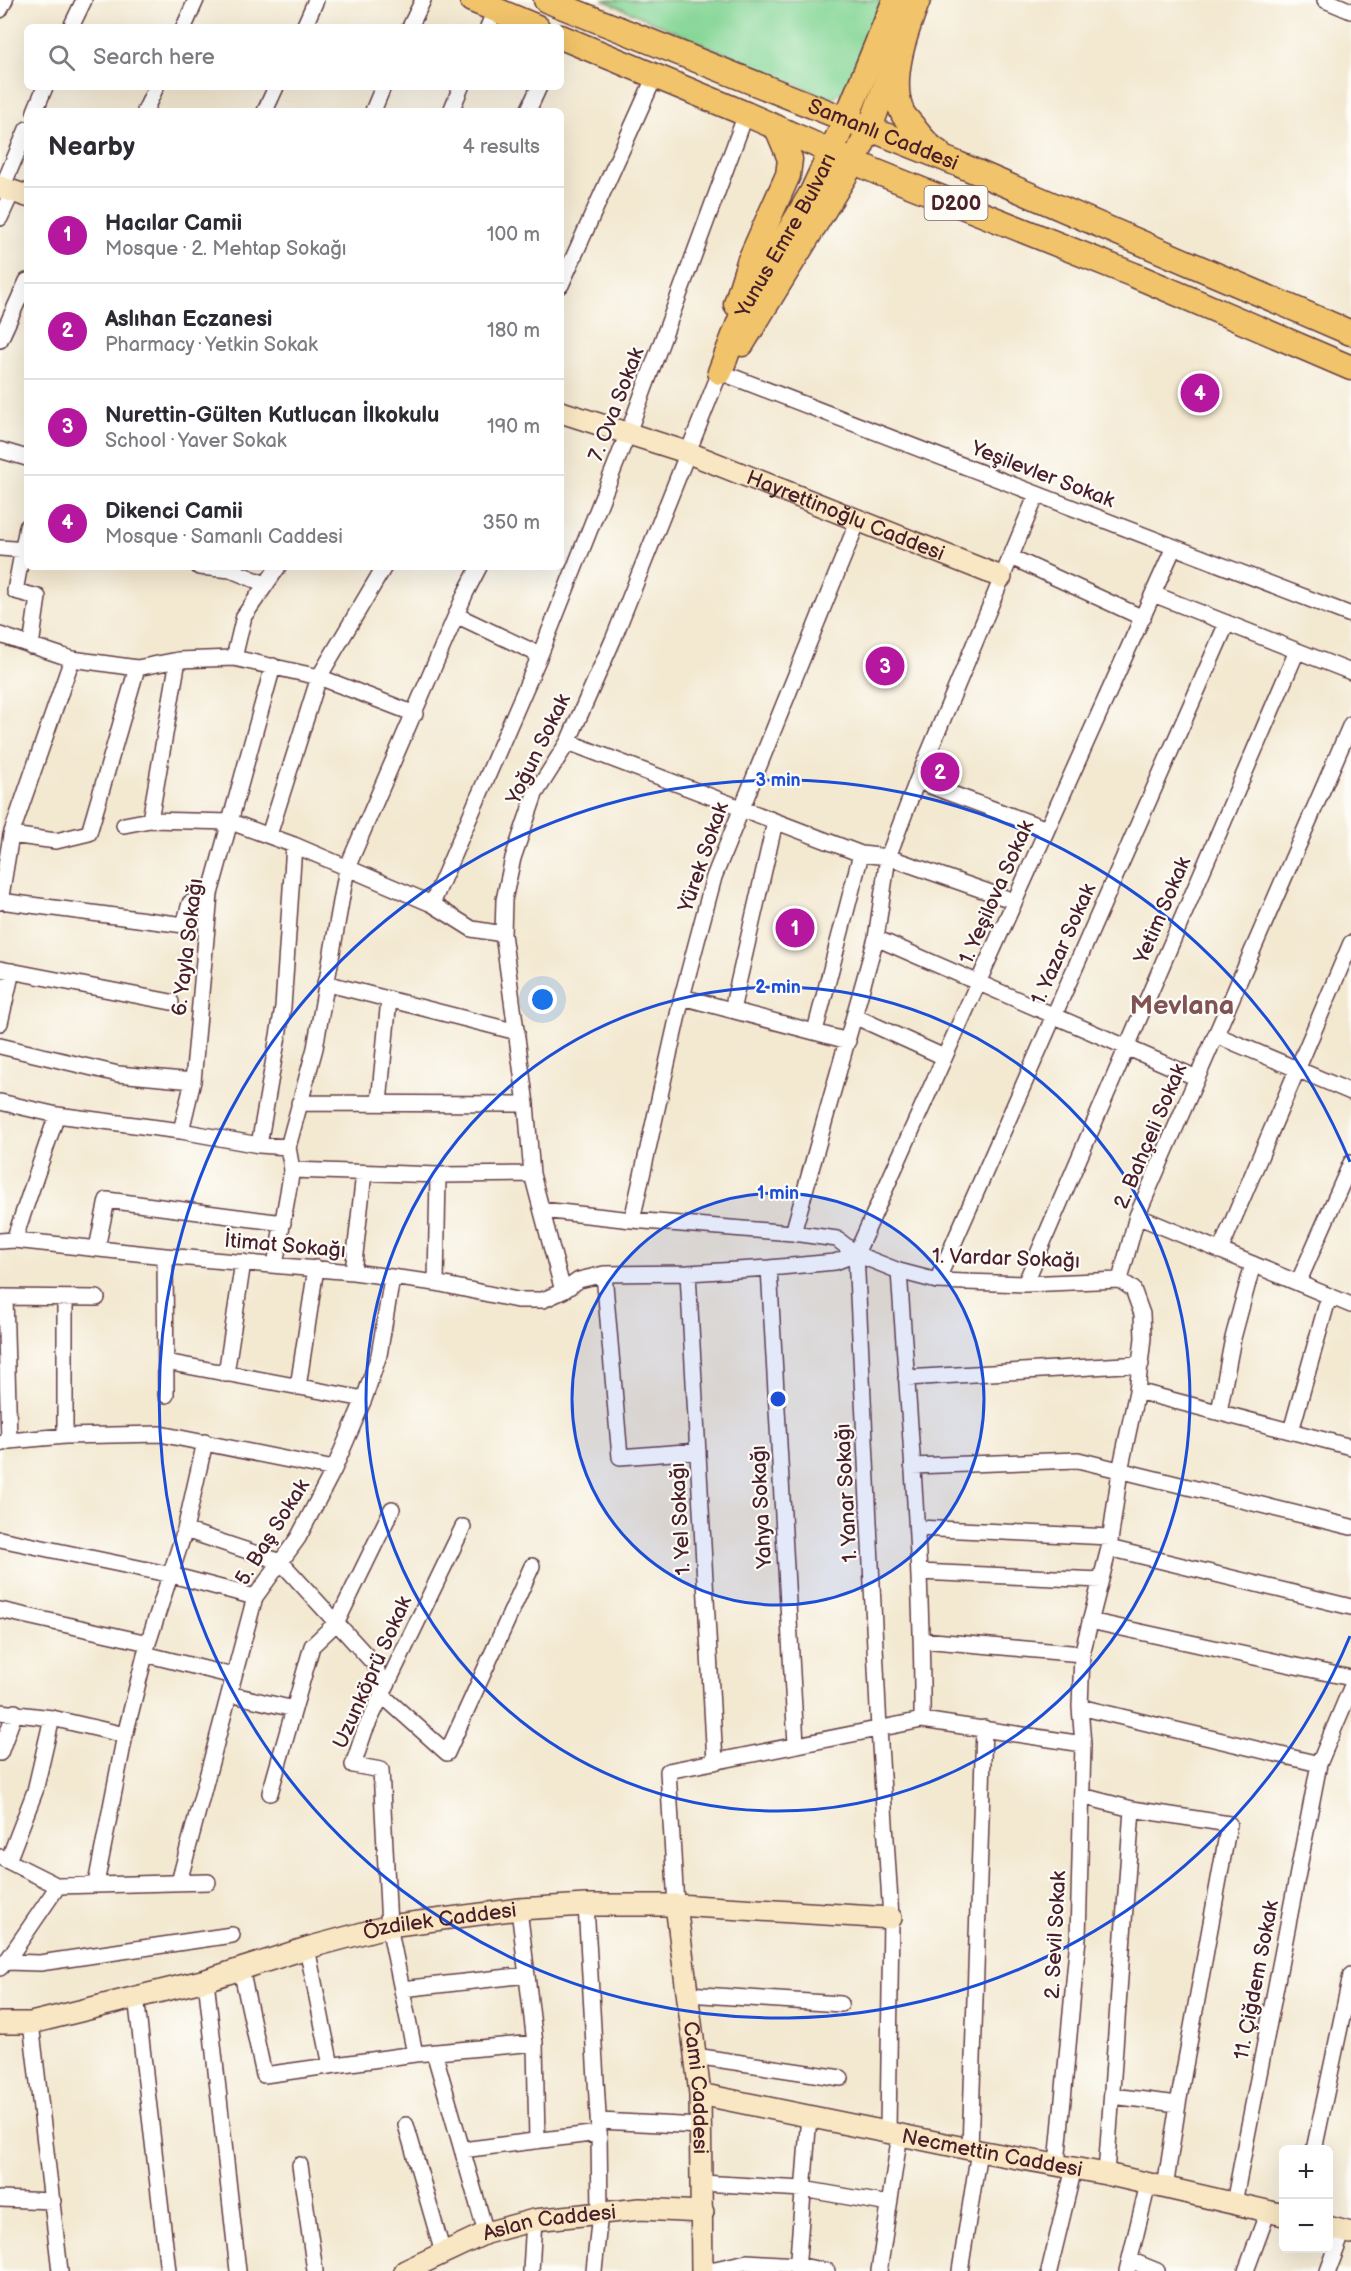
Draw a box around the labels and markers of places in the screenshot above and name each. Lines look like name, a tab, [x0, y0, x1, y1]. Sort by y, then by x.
pin: 4	[1180, 370, 1220, 416]
pin: 3	[866, 644, 904, 688]
pin: 2	[920, 750, 960, 794]
pin: 1	[776, 906, 814, 950]
centre of rings	[768, 1389, 788, 1409]

